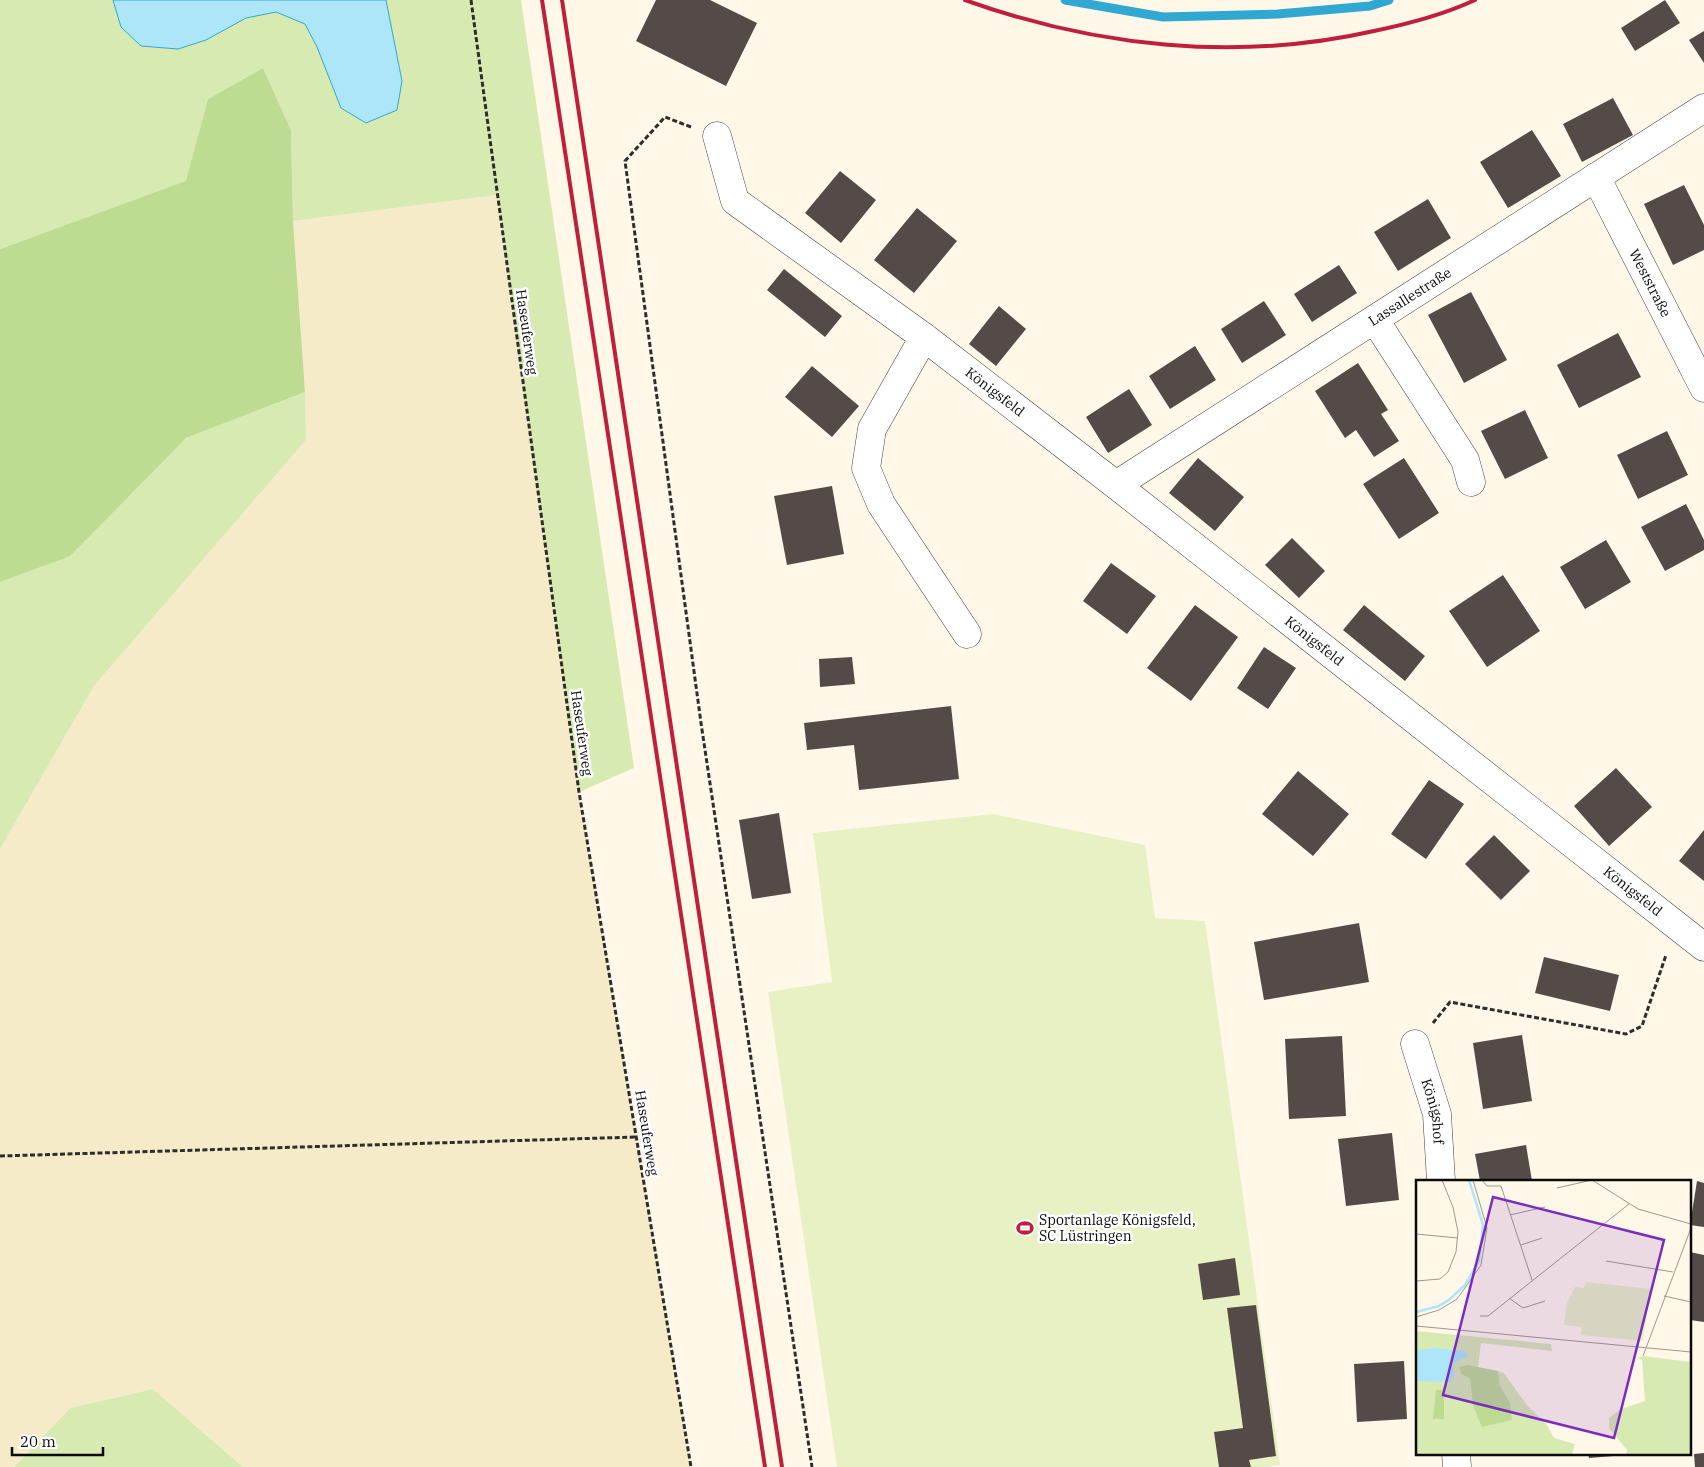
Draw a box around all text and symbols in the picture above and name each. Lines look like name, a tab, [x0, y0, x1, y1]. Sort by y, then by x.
street label: Weststraße	[1625, 246, 1675, 320]
street label: Lassallestraße	[1365, 263, 1455, 330]
street label: Haseuferweg	[512, 288, 542, 376]
street label: Königsfeld	[962, 363, 1029, 421]
street label: Königsfeld	[1281, 612, 1348, 670]
street label: Haseuferweg	[567, 689, 597, 777]
street label: Königsfeld	[1600, 862, 1666, 920]
street label: Königshof	[1417, 1076, 1448, 1146]
street label: Haseuferweg	[631, 1089, 663, 1177]
inset map	[1416, 1180, 1692, 1454]
place label: Sportanlage Königsfeld, SC Lüstringen	[1039, 1211, 1196, 1245]
sports icon: Sportanlage Königsfeld, SC Lüstringen	[1015, 1218, 1035, 1238]
scale bar	[12, 1424, 104, 1456]
text: 20 m	[20, 1432, 56, 1451]

